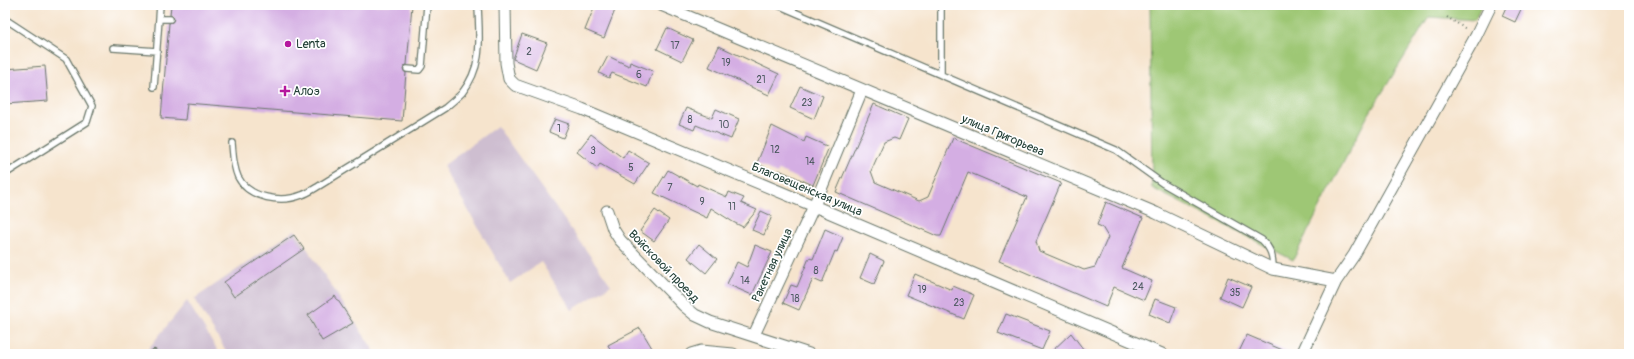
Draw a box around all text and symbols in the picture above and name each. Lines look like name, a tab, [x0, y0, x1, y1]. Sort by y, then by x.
place label: Lenta	[296, 37, 326, 52]
marker: Lenta	[283, 39, 293, 49]
house number: 17	[670, 40, 680, 52]
house number: 2	[526, 46, 532, 58]
house number: 19	[721, 57, 731, 69]
house number: 6	[636, 69, 642, 81]
house number: 21	[756, 74, 766, 86]
place label: Алоэ	[293, 84, 320, 99]
marker: Алоэ	[280, 86, 290, 96]
house number: 23	[802, 97, 813, 109]
street label: улица Григорьева	[958, 111, 1047, 160]
house number: 8	[687, 114, 693, 126]
house number: 10	[719, 119, 730, 131]
house number: 1	[557, 123, 561, 135]
house number: 12	[770, 144, 780, 156]
house number: 3	[590, 145, 596, 157]
house number: 14	[805, 156, 815, 168]
street label: Благовещенская улица	[749, 159, 865, 220]
house number: 5	[628, 162, 634, 174]
house number: 7	[667, 182, 673, 194]
house number: 9	[699, 196, 705, 208]
house number: 11	[728, 201, 736, 213]
street label: Ракетная улица	[749, 226, 796, 304]
street label: Войсковой проезд	[625, 227, 703, 306]
house number: 8	[813, 265, 819, 277]
house number: 14	[740, 275, 750, 287]
house number: 24	[1132, 281, 1144, 293]
house number: 19	[917, 284, 927, 296]
house number: 35	[1230, 287, 1241, 299]
house number: 18	[791, 293, 799, 305]
house number: 23	[954, 297, 965, 309]

